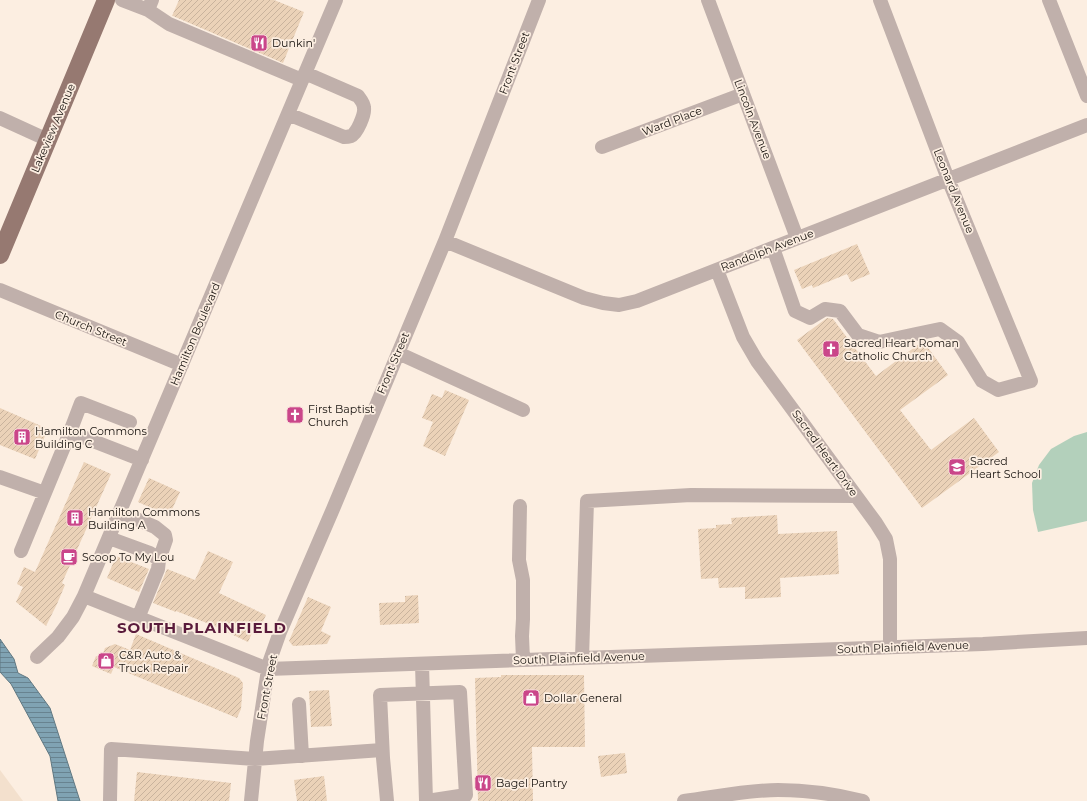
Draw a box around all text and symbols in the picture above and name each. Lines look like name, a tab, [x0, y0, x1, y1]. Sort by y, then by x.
street label: Front Street	[496, 29, 533, 96]
restaurant icon: Dunkin'	[249, 33, 269, 53]
place label: Dunkin'	[272, 36, 315, 50]
street label: Lincoln Avenue	[731, 77, 775, 161]
street label: Lakeview Avenue	[28, 81, 78, 175]
street label: Ward Place	[640, 103, 704, 139]
street label: Leonard Avenue	[931, 147, 977, 236]
street label: Randolph Avenue	[719, 226, 816, 274]
street label: Hamilton Boulevard	[167, 280, 223, 388]
street label: Church Street	[53, 307, 130, 349]
street label: Front Street	[374, 329, 413, 396]
place label: Sacred Heart Roman Catholic Church	[844, 336, 959, 363]
church icon: Sacred Heart Roman Catholic Church	[821, 339, 841, 359]
place label: First Baptist Church	[308, 402, 375, 429]
church icon: First Baptist Church	[285, 405, 305, 425]
street label: Sacred Heart Drive	[789, 407, 861, 499]
place label: Hamilton Commons Building C	[35, 424, 148, 451]
building icon: Hamilton Commons Building C	[12, 427, 32, 447]
place label: Sacred Heart School	[970, 454, 1041, 481]
school or university icon: Sacred Heart School	[947, 457, 967, 477]
place label: Hamilton Commons Building A	[88, 505, 201, 532]
building icon: Hamilton Commons Building A	[65, 508, 85, 528]
cafe icon: Scoop To My Lou	[59, 547, 79, 567]
place label: Scoop To My Lou	[82, 550, 175, 564]
district label: SOUTH PLAINFIELD	[117, 618, 287, 637]
street label: South Plainfield Avenue	[837, 638, 969, 656]
place label: C&R Auto & Truck Repair	[119, 648, 188, 675]
street label: South Plainfield Avenue	[513, 649, 645, 667]
shop icon: C&R Auto & Truck Repair	[96, 651, 116, 671]
street label: Front Street	[254, 653, 280, 721]
shop icon: Dollar General	[521, 688, 541, 708]
place label: Dollar General	[544, 691, 622, 705]
restaurant icon: Bagel Pantry	[473, 773, 493, 793]
place label: Bagel Pantry	[496, 776, 567, 790]

